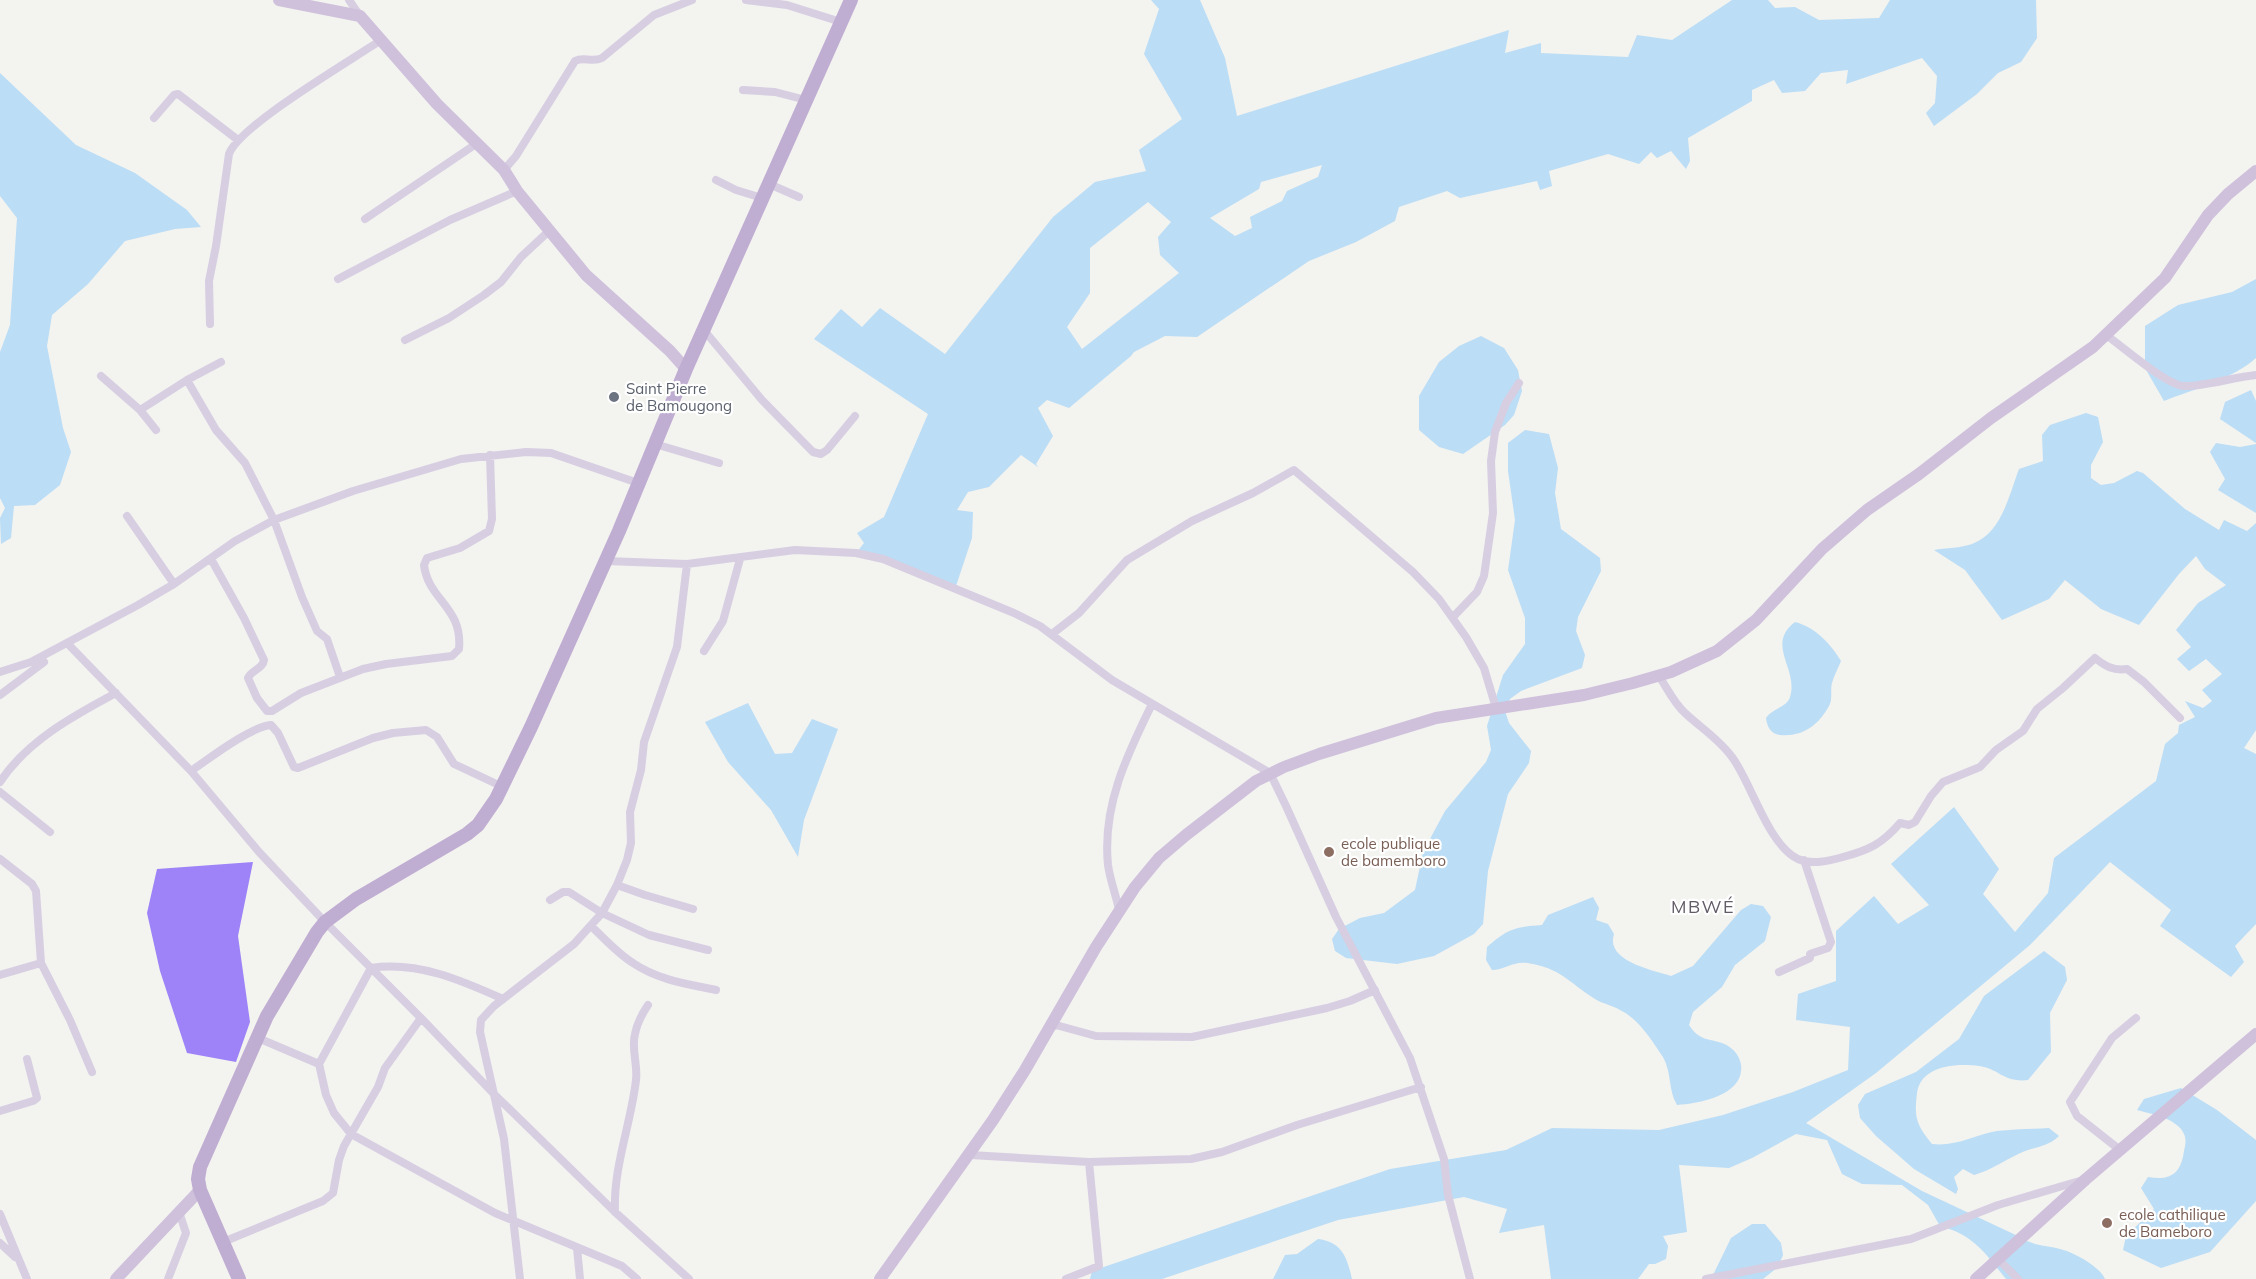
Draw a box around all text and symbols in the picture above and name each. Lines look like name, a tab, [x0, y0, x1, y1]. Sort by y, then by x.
place label: Saint Pierre de Bamougong	[626, 379, 732, 415]
marker: Saint Pierre de Bamougong	[607, 390, 621, 404]
place label: ecole publique de bamemboro	[1341, 834, 1446, 870]
marker: ecole publique de bamemboro	[1322, 845, 1336, 859]
district label: MBWÉ	[1671, 895, 1735, 918]
place label: ecole cathilique de Bameboro	[2119, 1205, 2226, 1241]
marker: ecole cathilique de Bameboro	[2100, 1216, 2114, 1230]

